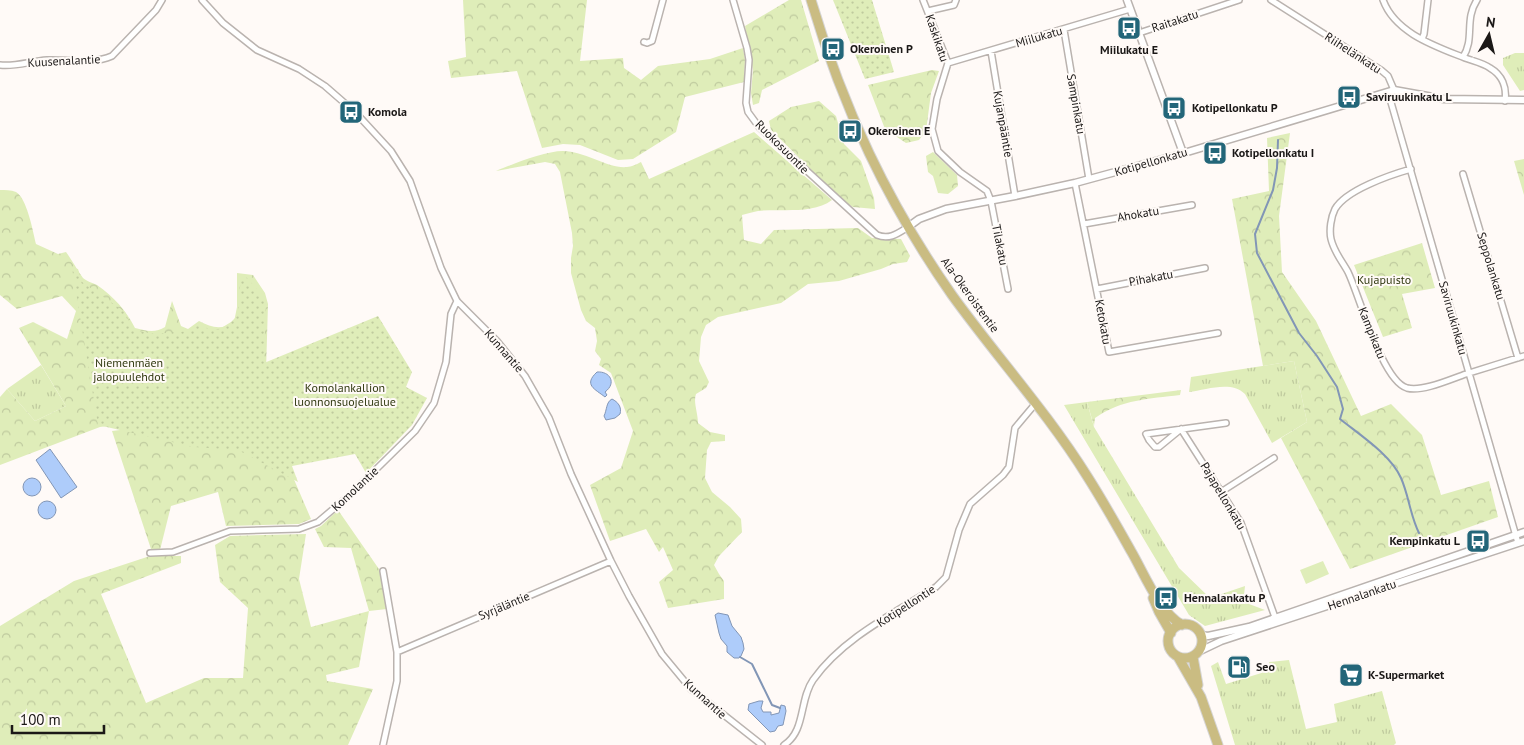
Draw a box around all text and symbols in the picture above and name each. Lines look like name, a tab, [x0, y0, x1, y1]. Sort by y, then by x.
street label: Raitakatu	[1149, 6, 1200, 35]
north arrow	[1464, 10, 1514, 60]
street label: Kaskikatu	[922, 12, 953, 64]
text: N	[1485, 13, 1497, 32]
bus stop icon: Miilukatu E	[1116, 15, 1142, 41]
street label: Miilukatu	[1014, 23, 1064, 50]
street label: Riihelänkatu	[1322, 29, 1384, 76]
bus stop icon: Okeroinen P	[820, 36, 846, 62]
place label: Okeroinen P	[850, 41, 913, 56]
place label: Miilukatu E	[1100, 42, 1158, 57]
street label: Kuusenalantie	[27, 51, 101, 70]
street label: Sampinkatu	[1064, 73, 1089, 135]
bus stop icon: Saviruukinkatu L	[1336, 84, 1362, 110]
street label: Kujanpääntie	[990, 89, 1017, 158]
place label: Saviruukinkatu L	[1366, 89, 1453, 104]
bus stop icon: Kotipellonkatu P	[1161, 95, 1187, 121]
bus stop icon: Komola	[338, 99, 364, 125]
place label: Kotipellonkatu P	[1192, 100, 1278, 115]
place label: Komola	[368, 104, 407, 119]
street label: Ruokosuontie	[752, 117, 812, 177]
bus stop icon: Okeroinen E	[837, 118, 863, 144]
place label: Okeroinen E	[868, 123, 930, 138]
bus stop icon: Kotipellonkatu I	[1202, 140, 1228, 166]
street label: Kotipellonkatu	[1113, 144, 1189, 179]
place label: Kotipellonkatu I	[1232, 145, 1314, 160]
street label: Ahokatu	[1116, 202, 1160, 225]
street label: Tilakatu	[989, 223, 1012, 267]
street label: Seppolankatu	[1474, 230, 1509, 302]
street label: Ala-Okeroistentie	[938, 254, 1003, 335]
street label: Pihakatu	[1128, 266, 1174, 289]
park label: Kujapuisto	[1357, 272, 1411, 287]
street label: Saviruukinkatu	[1436, 279, 1471, 357]
street label: Ketokatu	[1092, 298, 1115, 346]
street label: Kampikatu	[1355, 305, 1390, 361]
street label: Kunnantie	[482, 326, 527, 375]
park label: Niemenmäen jalopuulehdot	[93, 355, 165, 384]
park label: Komolankallion luonnonsuojelualue	[294, 380, 396, 409]
street label: Pajapellonkatu	[1197, 459, 1249, 532]
street label: Komolantie	[328, 463, 381, 514]
bus stop icon: Kempinkatu L	[1465, 528, 1491, 554]
place label: Kempinkatu L	[1389, 533, 1461, 548]
street label: Hennalankatu	[1326, 576, 1398, 613]
street label: Kotipellontie	[874, 581, 938, 630]
bus stop icon: Hennalankatu P	[1153, 585, 1179, 611]
street label: Syrjäläntie	[476, 588, 532, 623]
place label: Hennalankatu P	[1184, 590, 1265, 605]
fuel station icon: Seo	[1226, 654, 1252, 680]
place label: Seo	[1256, 659, 1275, 674]
supermarket icon: K-Supermarket	[1338, 662, 1364, 688]
place label: K-Supermarket	[1368, 667, 1445, 682]
street label: Kunnantie	[681, 675, 730, 722]
scale bar	[12, 702, 105, 734]
text: 100 m	[20, 710, 61, 729]

